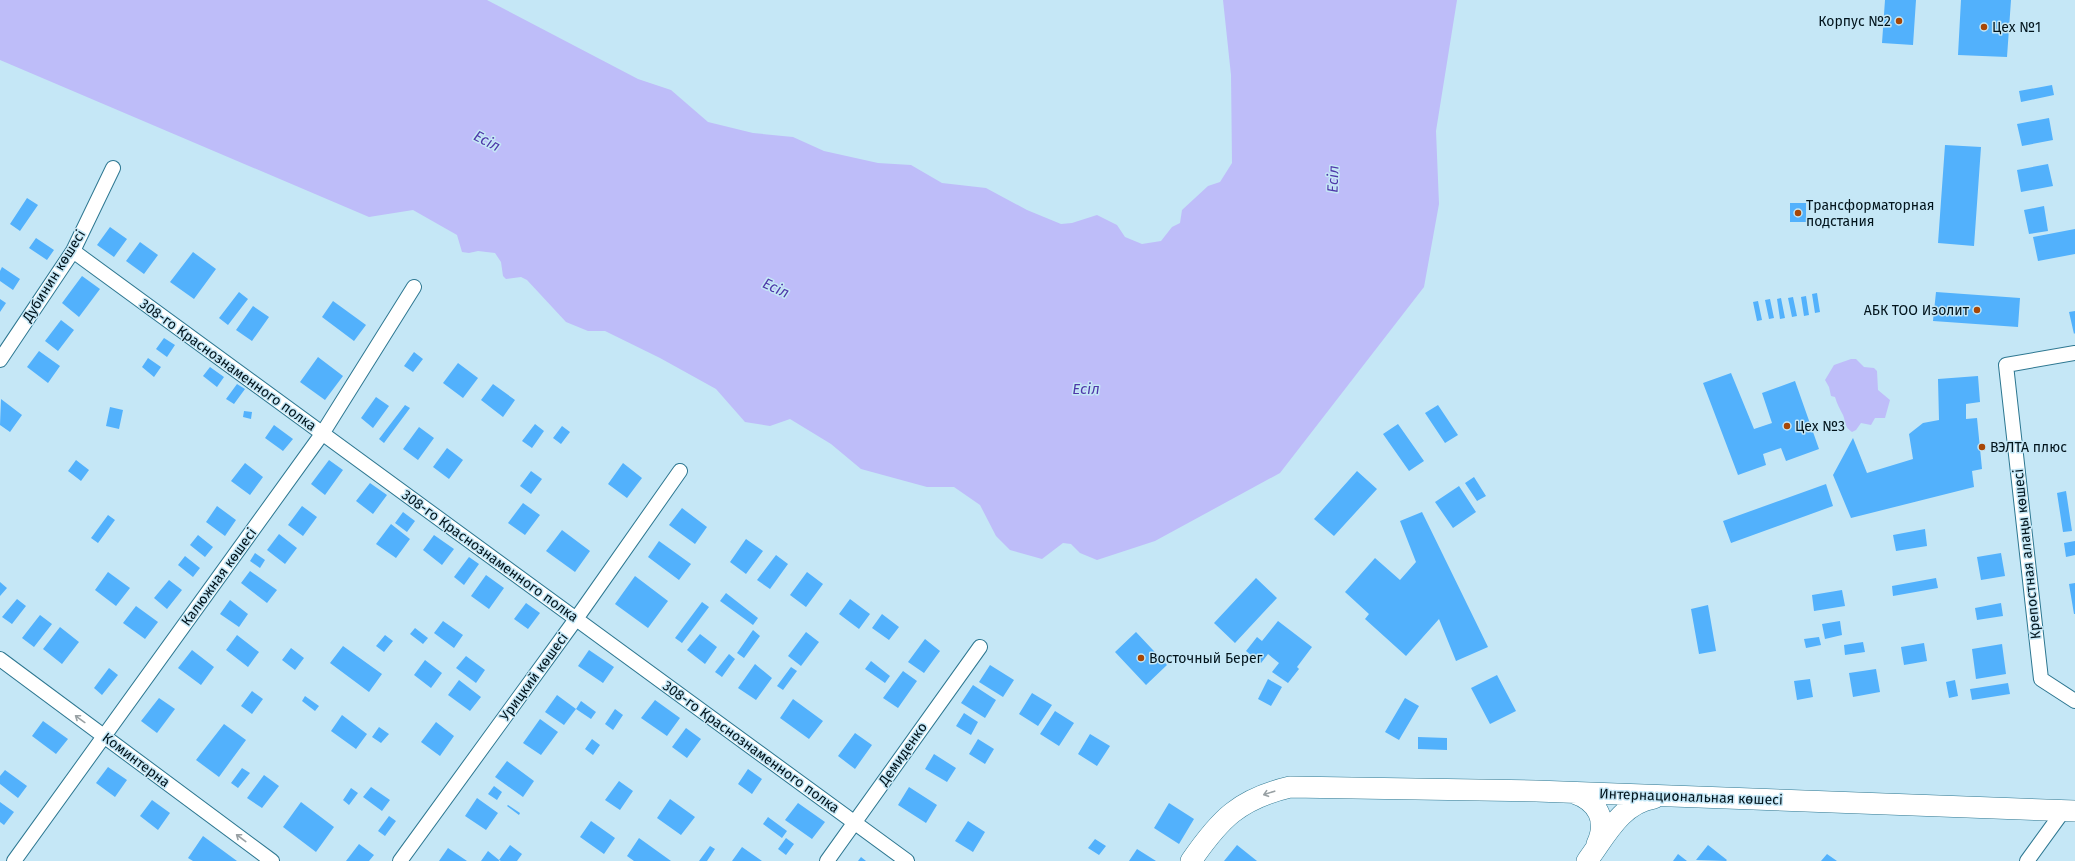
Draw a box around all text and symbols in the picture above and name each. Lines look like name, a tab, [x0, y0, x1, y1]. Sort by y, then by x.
place label: Корпус №2	[1818, 13, 1891, 30]
marker: Корпус №2	[1894, 16, 1904, 26]
place label: Цех №1	[1992, 19, 2041, 36]
marker: Цех №1	[1979, 22, 1989, 32]
water label: Есіл	[471, 127, 503, 155]
water label: Есіл	[1324, 165, 1342, 193]
place label: Трансформаторная подстания	[1806, 197, 1934, 230]
marker: Трансформаторная подстания	[1793, 208, 1803, 218]
street label: Дубинин көшесі	[18, 227, 89, 326]
water label: Есіл	[760, 274, 792, 302]
street label: 308-го Краснознаменного полка	[136, 295, 320, 435]
place label: АБК ТОО Изолит	[1864, 302, 1970, 319]
marker: АБК ТОО Изолит	[1972, 305, 1982, 315]
water label: Есіл	[1072, 380, 1100, 398]
place label: Цех №3	[1795, 418, 1845, 435]
marker: Цех №3	[1782, 421, 1792, 431]
place label: ВЭЛТА плюс	[1990, 439, 2067, 456]
marker: ВЭЛТА плюс	[1977, 442, 1987, 452]
street label: Крепостная алаңы көшесі	[2010, 468, 2044, 640]
street label: 308-го Краснознаменного полка	[398, 486, 582, 626]
street label: Калюжная көшесі	[178, 525, 260, 629]
street label: Урицкий көшесі	[496, 630, 572, 724]
place label: Восточный Берег	[1149, 650, 1263, 667]
marker: Восточный Берег	[1136, 653, 1146, 663]
street label: 308-го Краснознаменного полка	[659, 677, 843, 817]
one-way arrow	[75, 714, 86, 723]
street label: Демиденко	[875, 719, 931, 790]
street label: Коминтерна	[99, 729, 173, 791]
street label: Интернациональная көшесі	[1599, 785, 1783, 809]
one-way arrow	[1262, 790, 1275, 797]
one-way arrow	[235, 834, 246, 842]

